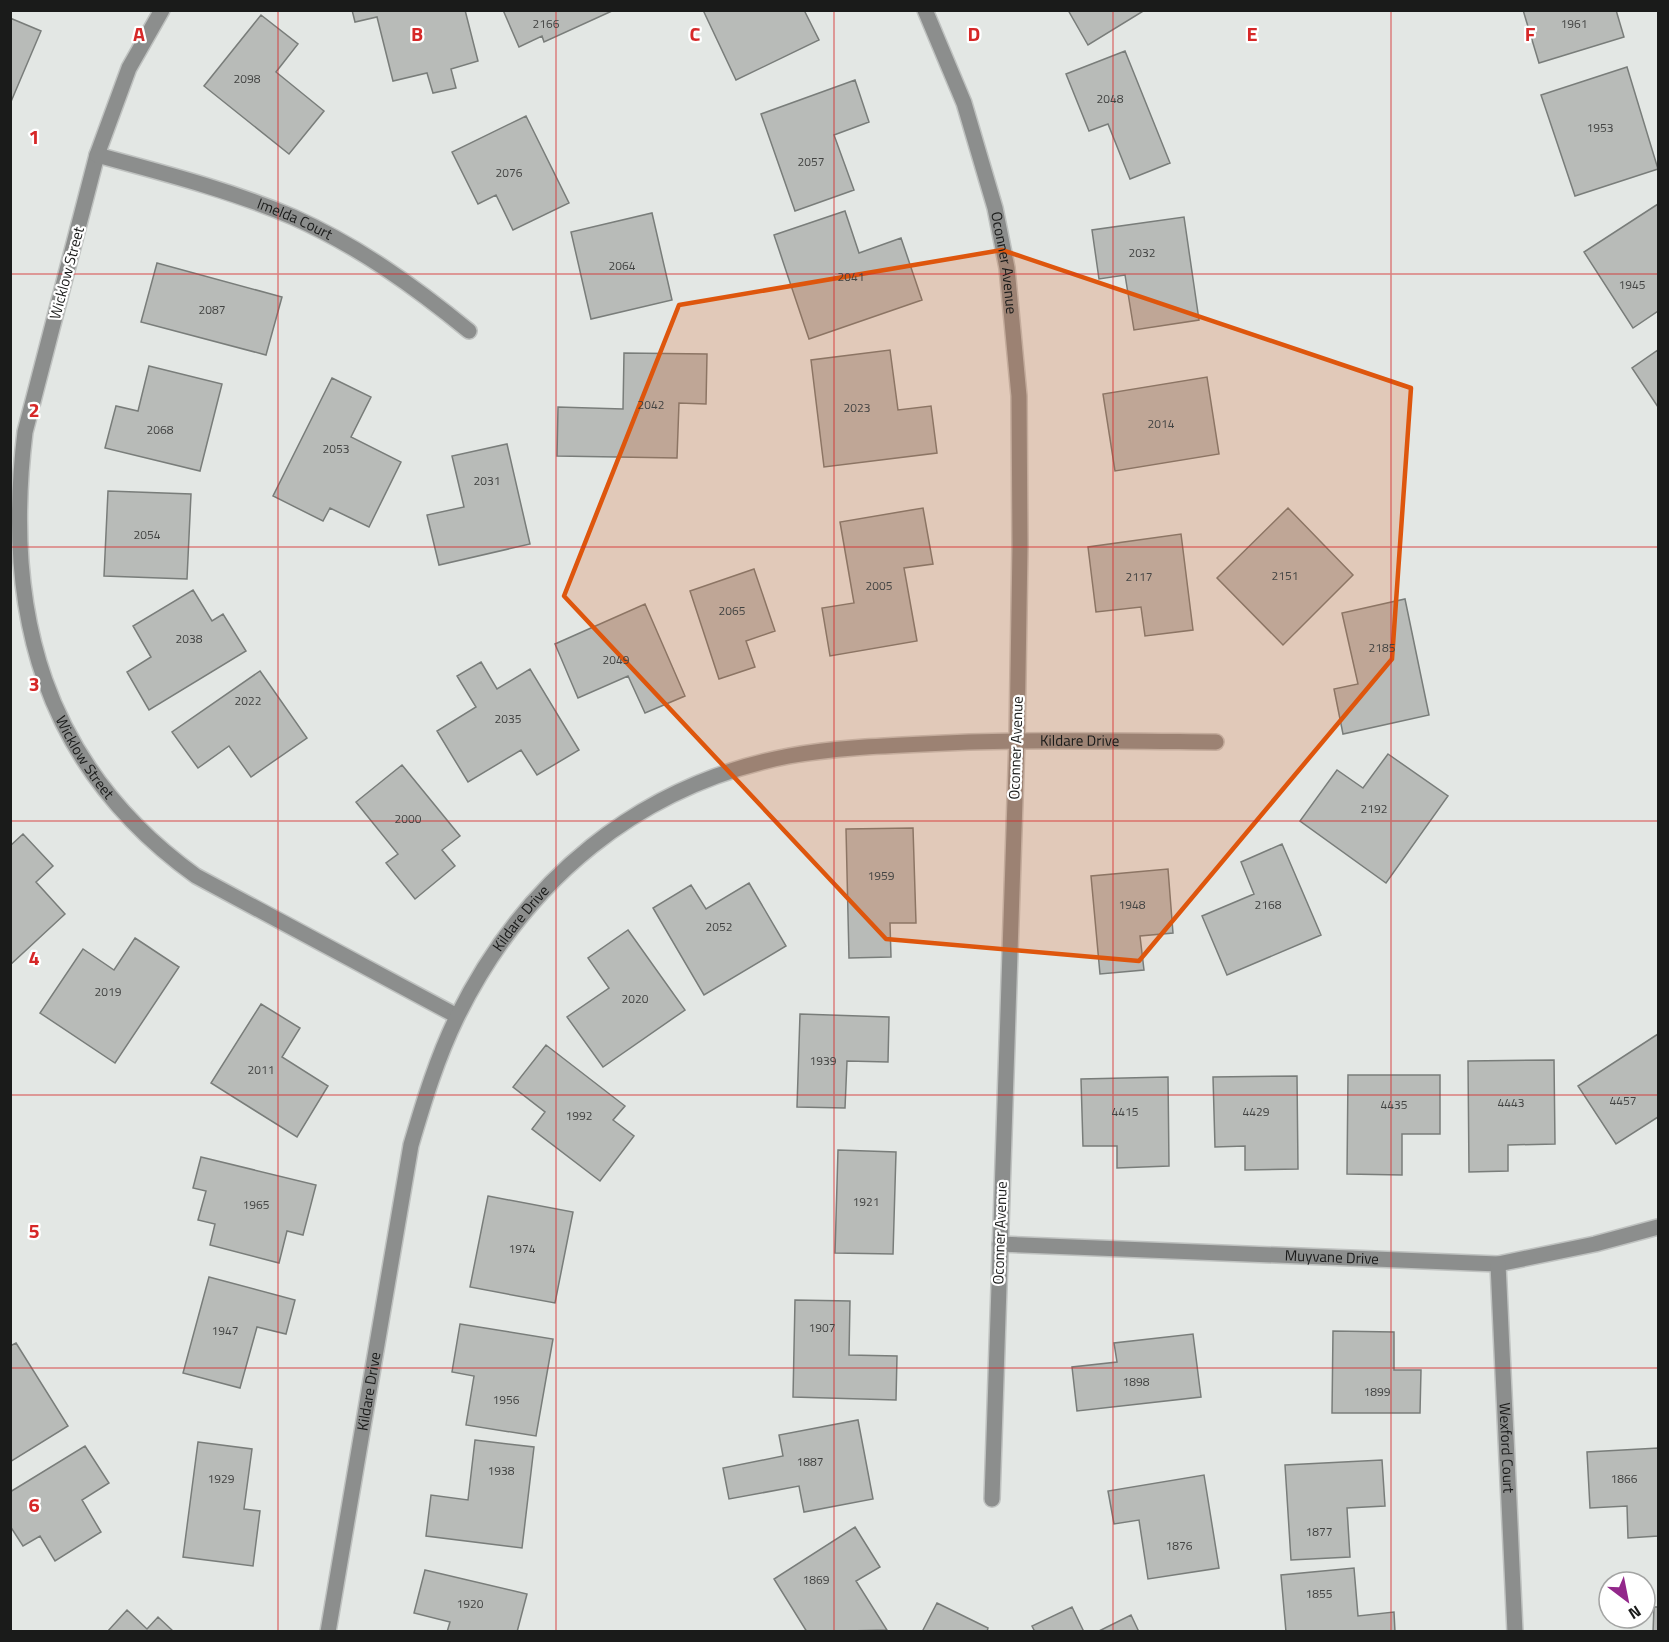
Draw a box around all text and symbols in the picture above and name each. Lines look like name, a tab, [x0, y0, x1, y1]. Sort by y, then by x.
house number: 2166	[533, 14, 560, 33]
house number: 1961	[1561, 14, 1587, 33]
text: A	[133, 18, 145, 49]
text: B	[411, 18, 423, 49]
text: C	[690, 18, 701, 49]
text: D	[968, 18, 980, 49]
text: E	[1246, 18, 1258, 49]
text: F	[1525, 18, 1536, 49]
house number: 2098	[234, 69, 261, 88]
house number: 2048	[1097, 89, 1124, 108]
house number: 1953	[1587, 118, 1613, 137]
text: 1	[28, 121, 40, 152]
house number: 2057	[798, 152, 824, 171]
house number: 2076	[496, 163, 523, 182]
street label: Imelda Court	[254, 192, 337, 246]
street label: Oconner Avenue	[985, 210, 1023, 315]
street label: Wicklow Street	[43, 223, 90, 322]
house number: 2032	[1129, 243, 1155, 262]
house number: 2064	[609, 256, 636, 275]
house number: 2041	[838, 267, 864, 286]
house number: 1945	[1619, 275, 1646, 294]
house number: 2087	[199, 300, 225, 319]
text: 2	[28, 394, 40, 425]
house number: 2042	[638, 395, 664, 414]
house number: 2023	[844, 398, 870, 417]
house number: 2014	[1148, 414, 1175, 433]
house number: 2068	[147, 420, 174, 439]
house number: 2053	[323, 439, 349, 458]
house number: 2031	[474, 471, 500, 490]
house number: 2054	[134, 525, 161, 544]
house number: 2151	[1272, 566, 1298, 585]
house number: 2117	[1126, 567, 1152, 586]
house number: 2005	[866, 576, 893, 595]
house number: 2065	[719, 601, 746, 620]
house number: 2038	[176, 629, 203, 648]
house number: 2185	[1369, 638, 1396, 657]
house number: 2049	[603, 650, 630, 669]
text: 3	[28, 668, 40, 699]
house number: 2022	[235, 691, 261, 710]
street label: Oconner Avenue	[1002, 696, 1029, 800]
house number: 2035	[495, 709, 522, 728]
street label: Wicklow Street	[50, 712, 120, 804]
street label: Kildare Drive	[1040, 729, 1120, 752]
house number: 2192	[1361, 799, 1387, 818]
house number: 2000	[395, 809, 422, 828]
house number: 1959	[868, 866, 895, 885]
street label: Kildare Drive	[486, 880, 554, 956]
house number: 1948	[1119, 895, 1146, 914]
house number: 2168	[1255, 895, 1282, 914]
house number: 2052	[706, 917, 732, 936]
text: 4	[28, 942, 40, 973]
house number: 2019	[95, 982, 122, 1001]
house number: 2020	[622, 989, 649, 1008]
house number: 1939	[810, 1051, 837, 1070]
house number: 2011	[248, 1060, 274, 1079]
house number: 4457	[1610, 1091, 1636, 1110]
house number: 4443	[1498, 1093, 1524, 1112]
house number: 4435	[1381, 1095, 1408, 1114]
house number: 4415	[1112, 1102, 1139, 1121]
house number: 4429	[1243, 1102, 1270, 1121]
house number: 1992	[566, 1106, 592, 1125]
street label: Oconner Avenue	[986, 1181, 1013, 1285]
house number: 1921	[853, 1192, 879, 1211]
house number: 1965	[243, 1195, 270, 1214]
text: 5	[28, 1215, 40, 1246]
house number: 1974	[509, 1239, 536, 1258]
street label: Muyvane Drive	[1284, 1243, 1379, 1270]
house number: 1907	[809, 1318, 835, 1337]
house number: 1947	[212, 1321, 238, 1340]
street label: Kildare Drive	[350, 1350, 387, 1433]
house number: 1898	[1123, 1372, 1150, 1391]
house number: 1899	[1364, 1382, 1391, 1401]
house number: 1956	[493, 1390, 520, 1409]
street label: Wexford Court	[1493, 1402, 1521, 1494]
house number: 1887	[797, 1452, 823, 1471]
house number: 1938	[488, 1461, 515, 1480]
house number: 1929	[208, 1469, 235, 1488]
house number: 1866	[1611, 1469, 1638, 1488]
text: 6	[28, 1489, 40, 1520]
house number: 1877	[1306, 1522, 1332, 1541]
house number: 1876	[1166, 1536, 1193, 1555]
house number: 1869	[803, 1570, 830, 1589]
north arrow	[1597, 1570, 1657, 1630]
house number: 1855	[1306, 1584, 1333, 1603]
house number: 1920	[457, 1594, 484, 1613]
text: N	[1624, 1600, 1646, 1626]

